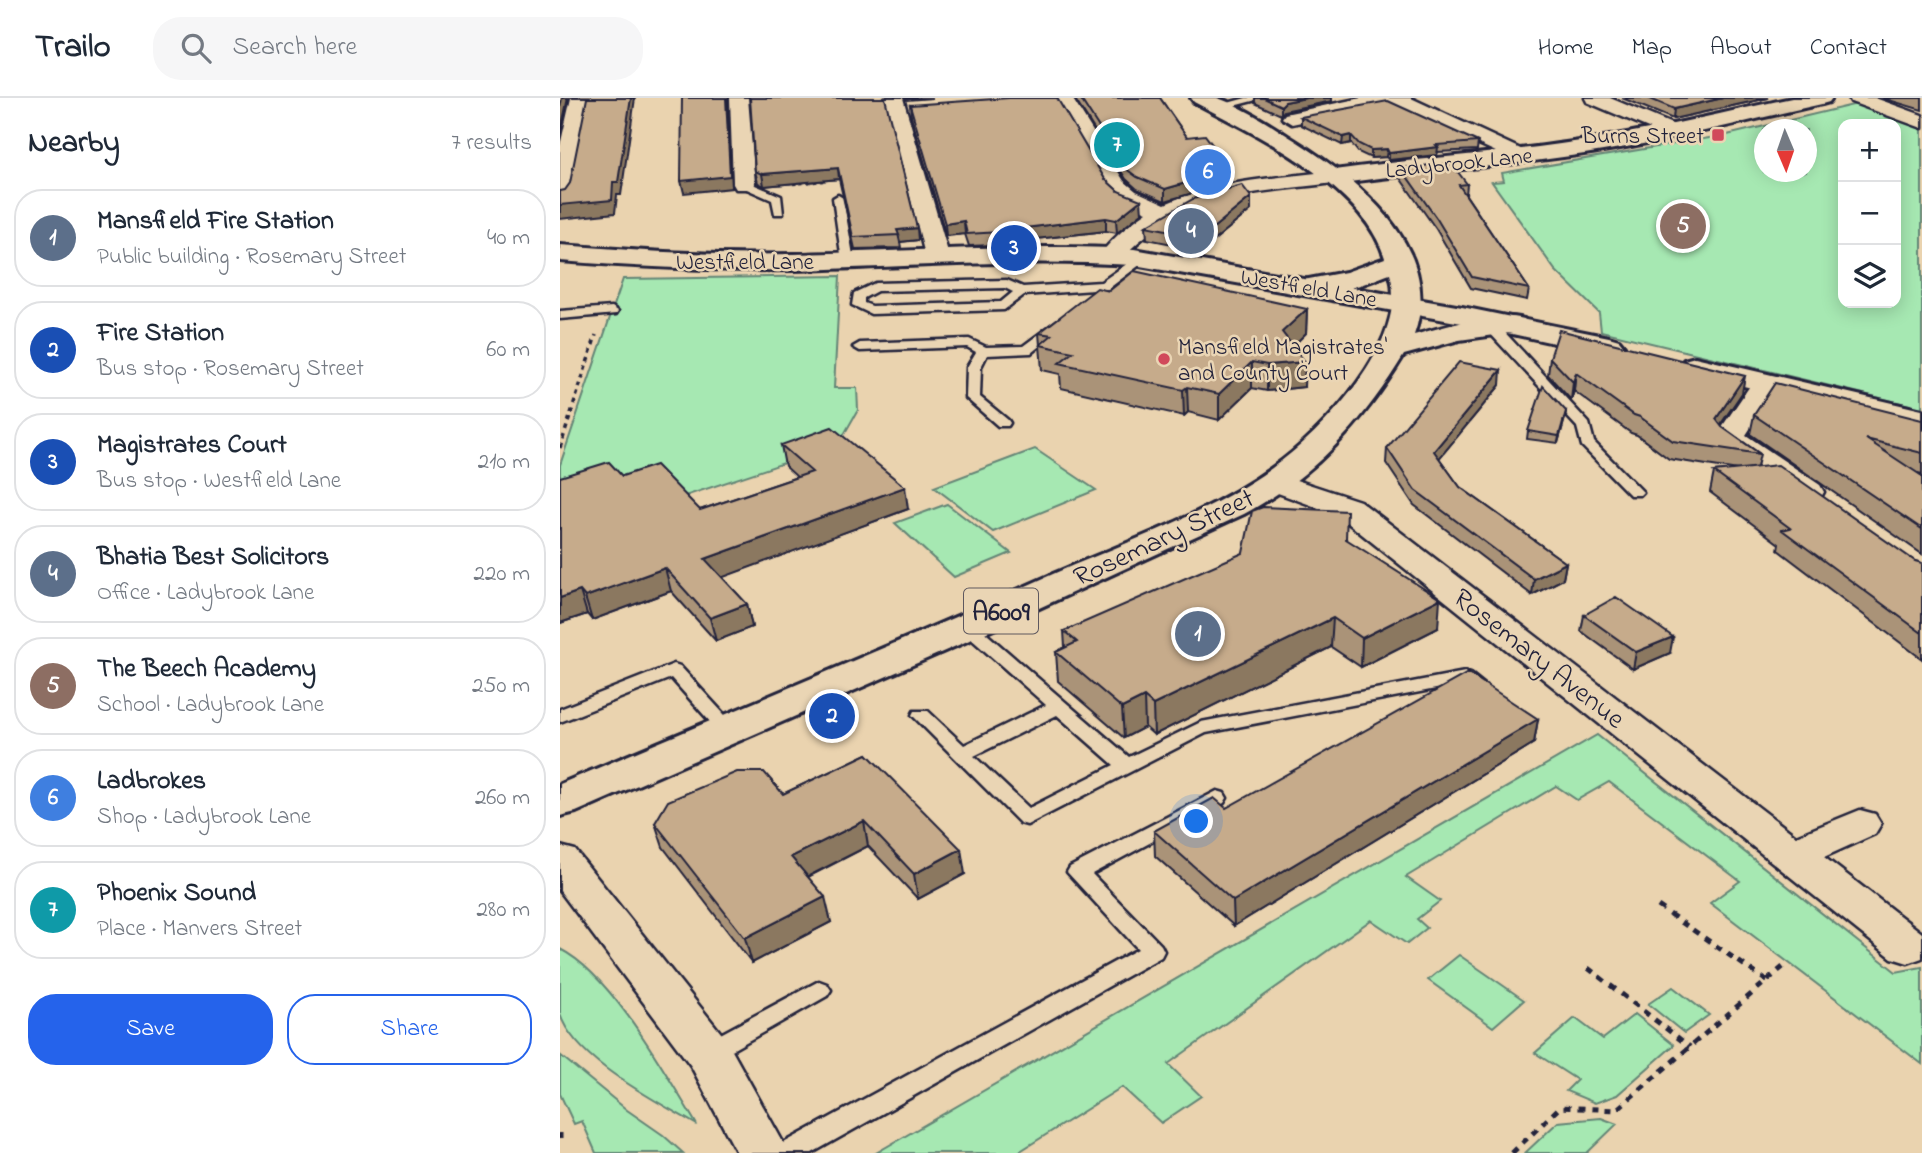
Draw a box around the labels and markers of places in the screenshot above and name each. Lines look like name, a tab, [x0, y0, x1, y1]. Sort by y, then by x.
pin: 7	[1094, 119, 1140, 171]
place label: Burns Street	[1581, 121, 1704, 154]
marker: Burns Street	[1710, 127, 1726, 143]
pin: 6	[1185, 146, 1231, 198]
pin: 5	[1660, 200, 1706, 252]
pin: 4	[1168, 205, 1214, 257]
pin: 3	[991, 222, 1037, 274]
place label: Mansfield Magistrates' and County Court	[1178, 332, 1387, 393]
marker: Mansfield Magistrates' and County Court	[1156, 351, 1172, 367]
pin: 1	[1175, 608, 1221, 660]
pin: 2	[809, 690, 855, 742]

